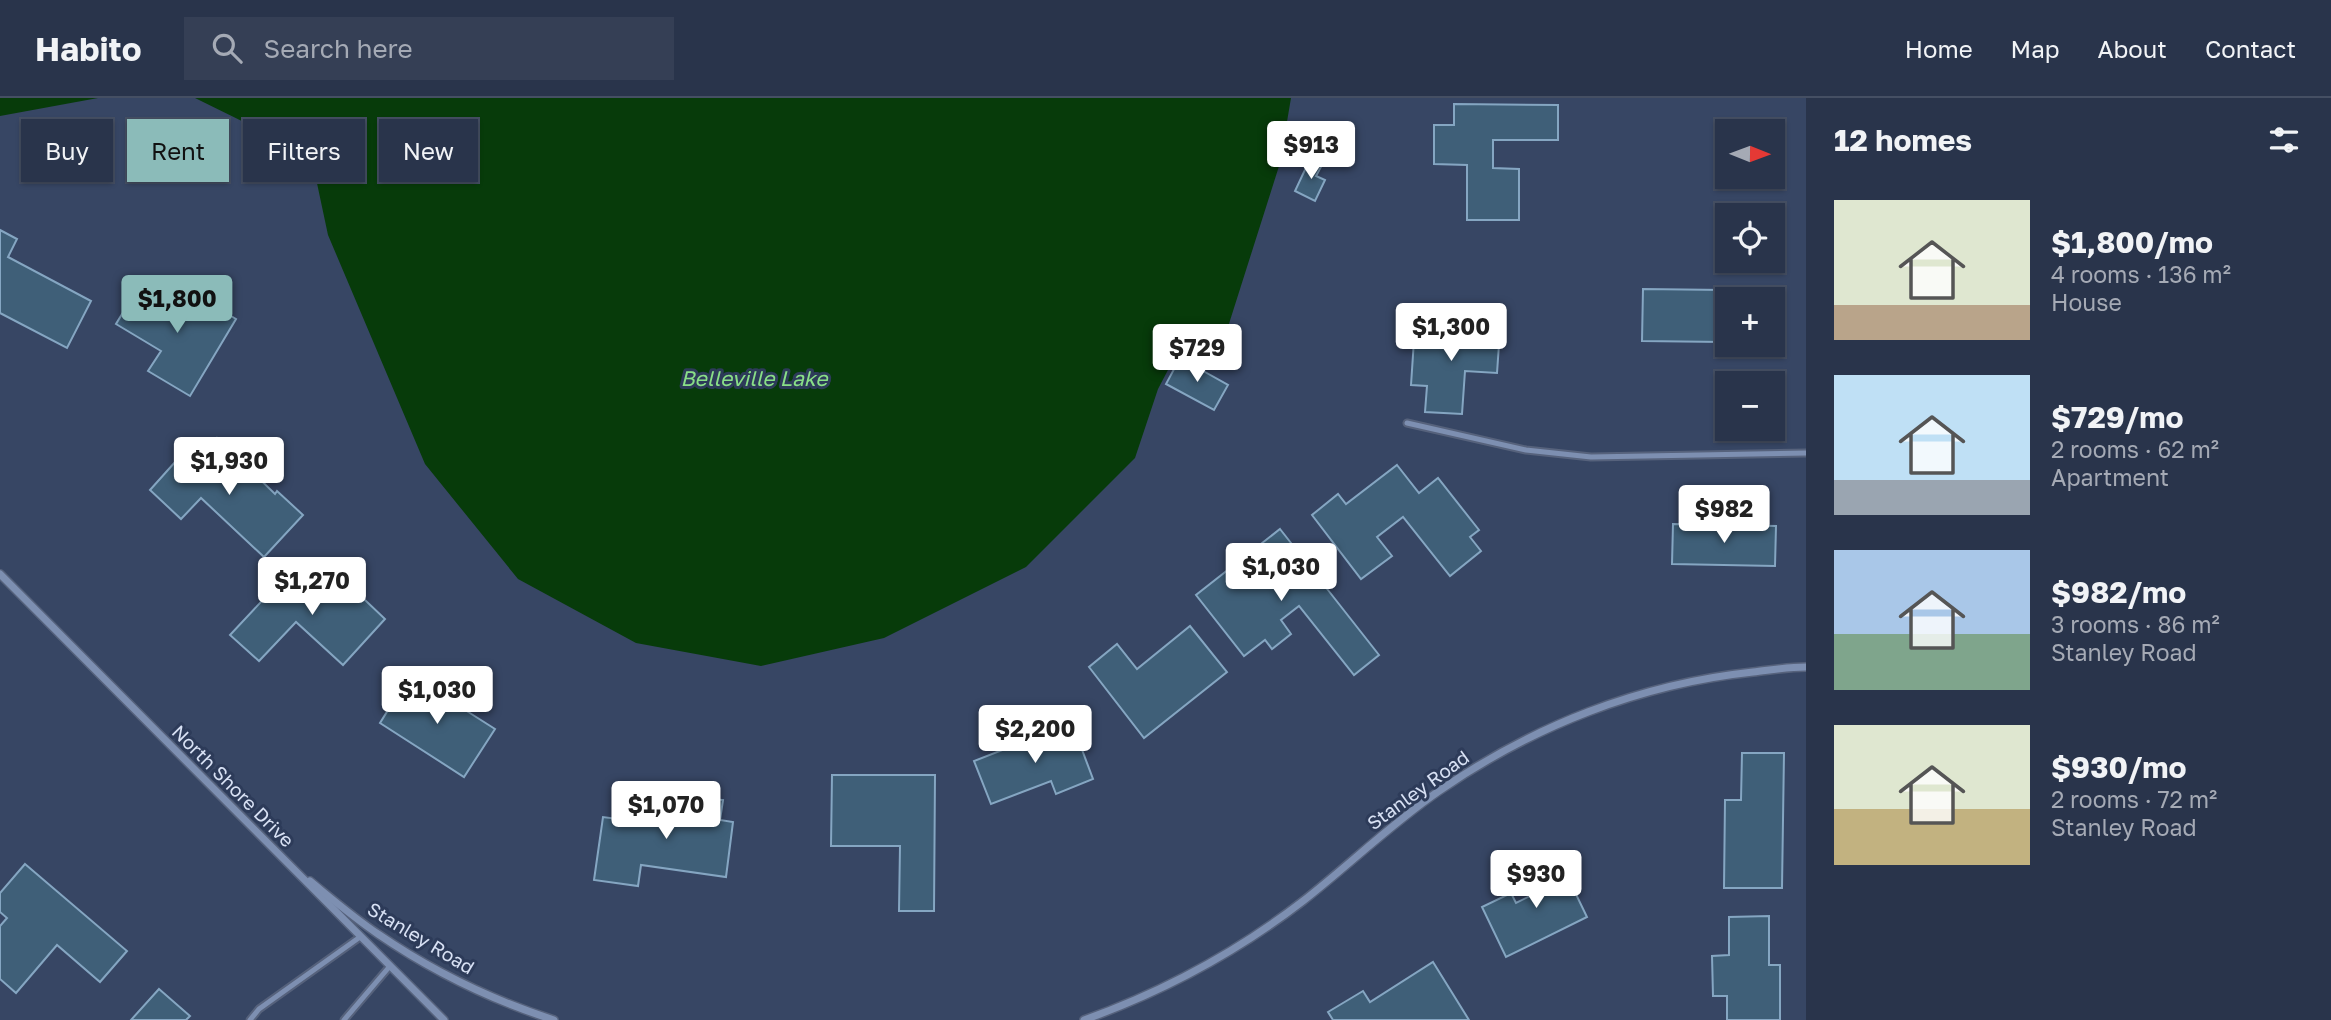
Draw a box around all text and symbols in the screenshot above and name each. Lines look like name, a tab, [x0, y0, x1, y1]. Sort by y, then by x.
search box	[184, 17, 674, 80]
text: Habito	[35, 29, 142, 68]
icon: search	[208, 29, 246, 67]
text: Search here	[264, 33, 413, 64]
text: Home	[1905, 34, 1973, 63]
text: Map	[2011, 34, 2060, 63]
text: About	[2098, 34, 2167, 63]
text: Contact	[2205, 34, 2296, 63]
chip: Buy	[21, 119, 113, 182]
chip: Rent	[127, 119, 229, 182]
chip: Filters	[243, 119, 365, 182]
chip: New	[379, 119, 478, 182]
north arrow	[1715, 119, 1785, 189]
map controls	[1715, 119, 1785, 441]
icon: filters	[2265, 121, 2303, 159]
pin: $913	[1270, 122, 1352, 181]
text: 12 homes	[1834, 122, 1972, 158]
text: $913	[1283, 130, 1339, 158]
button: locate	[1715, 203, 1785, 273]
text: $1,800/mo	[2051, 224, 2213, 260]
icon: home	[1890, 228, 1974, 312]
text: 4 rooms · 136 m²	[2051, 260, 2231, 288]
pin: $1,800	[120, 275, 234, 335]
text: $1,800	[137, 284, 217, 312]
button: +	[1715, 287, 1785, 357]
text: House	[2051, 288, 2122, 316]
pin: $1,300	[1394, 303, 1508, 363]
text: $1,300	[1412, 312, 1490, 340]
pin: $729	[1156, 324, 1238, 384]
text: $729	[1169, 333, 1225, 361]
water label: Belleville Lake	[681, 365, 829, 391]
button: −	[1715, 371, 1785, 441]
text: $729/mo	[2051, 399, 2183, 435]
icon: home	[1890, 403, 1974, 487]
text: 2 rooms · 62 m²	[2051, 435, 2219, 463]
pin: $1,930	[172, 438, 286, 497]
text: $1,930	[190, 446, 268, 474]
text: Apartment	[2051, 463, 2169, 491]
pin: $982	[1683, 486, 1765, 545]
text: $982	[1695, 494, 1753, 522]
pin: $1,030	[1224, 544, 1338, 603]
text: $1,030	[1242, 552, 1320, 580]
pin: $1,270	[255, 558, 369, 617]
text: $1,270	[274, 566, 350, 594]
text: $982/mo	[2051, 574, 2186, 610]
icon: home	[1890, 578, 1974, 662]
text: 3 rooms · 86 m²	[2051, 610, 2220, 638]
text: Stanley Road	[2051, 638, 2197, 666]
pin: $1,030	[380, 666, 494, 726]
text: $1,030	[398, 675, 476, 703]
pin: $2,200	[978, 706, 1092, 765]
text: $2,200	[995, 714, 1075, 742]
street label: North Shore Drive	[168, 720, 299, 851]
street label: Stanley Road	[1362, 745, 1473, 834]
text: $930/mo	[2051, 749, 2187, 785]
icon: home	[1890, 753, 1974, 837]
pin: $1,070	[609, 782, 723, 841]
text: 2 rooms · 72 m²	[2051, 785, 2217, 813]
text: $1,070	[627, 790, 705, 818]
text: Stanley Road	[2051, 813, 2197, 841]
pin: $930	[1495, 850, 1577, 910]
text: $930	[1507, 859, 1566, 887]
street label: Stanley Road	[364, 897, 479, 978]

